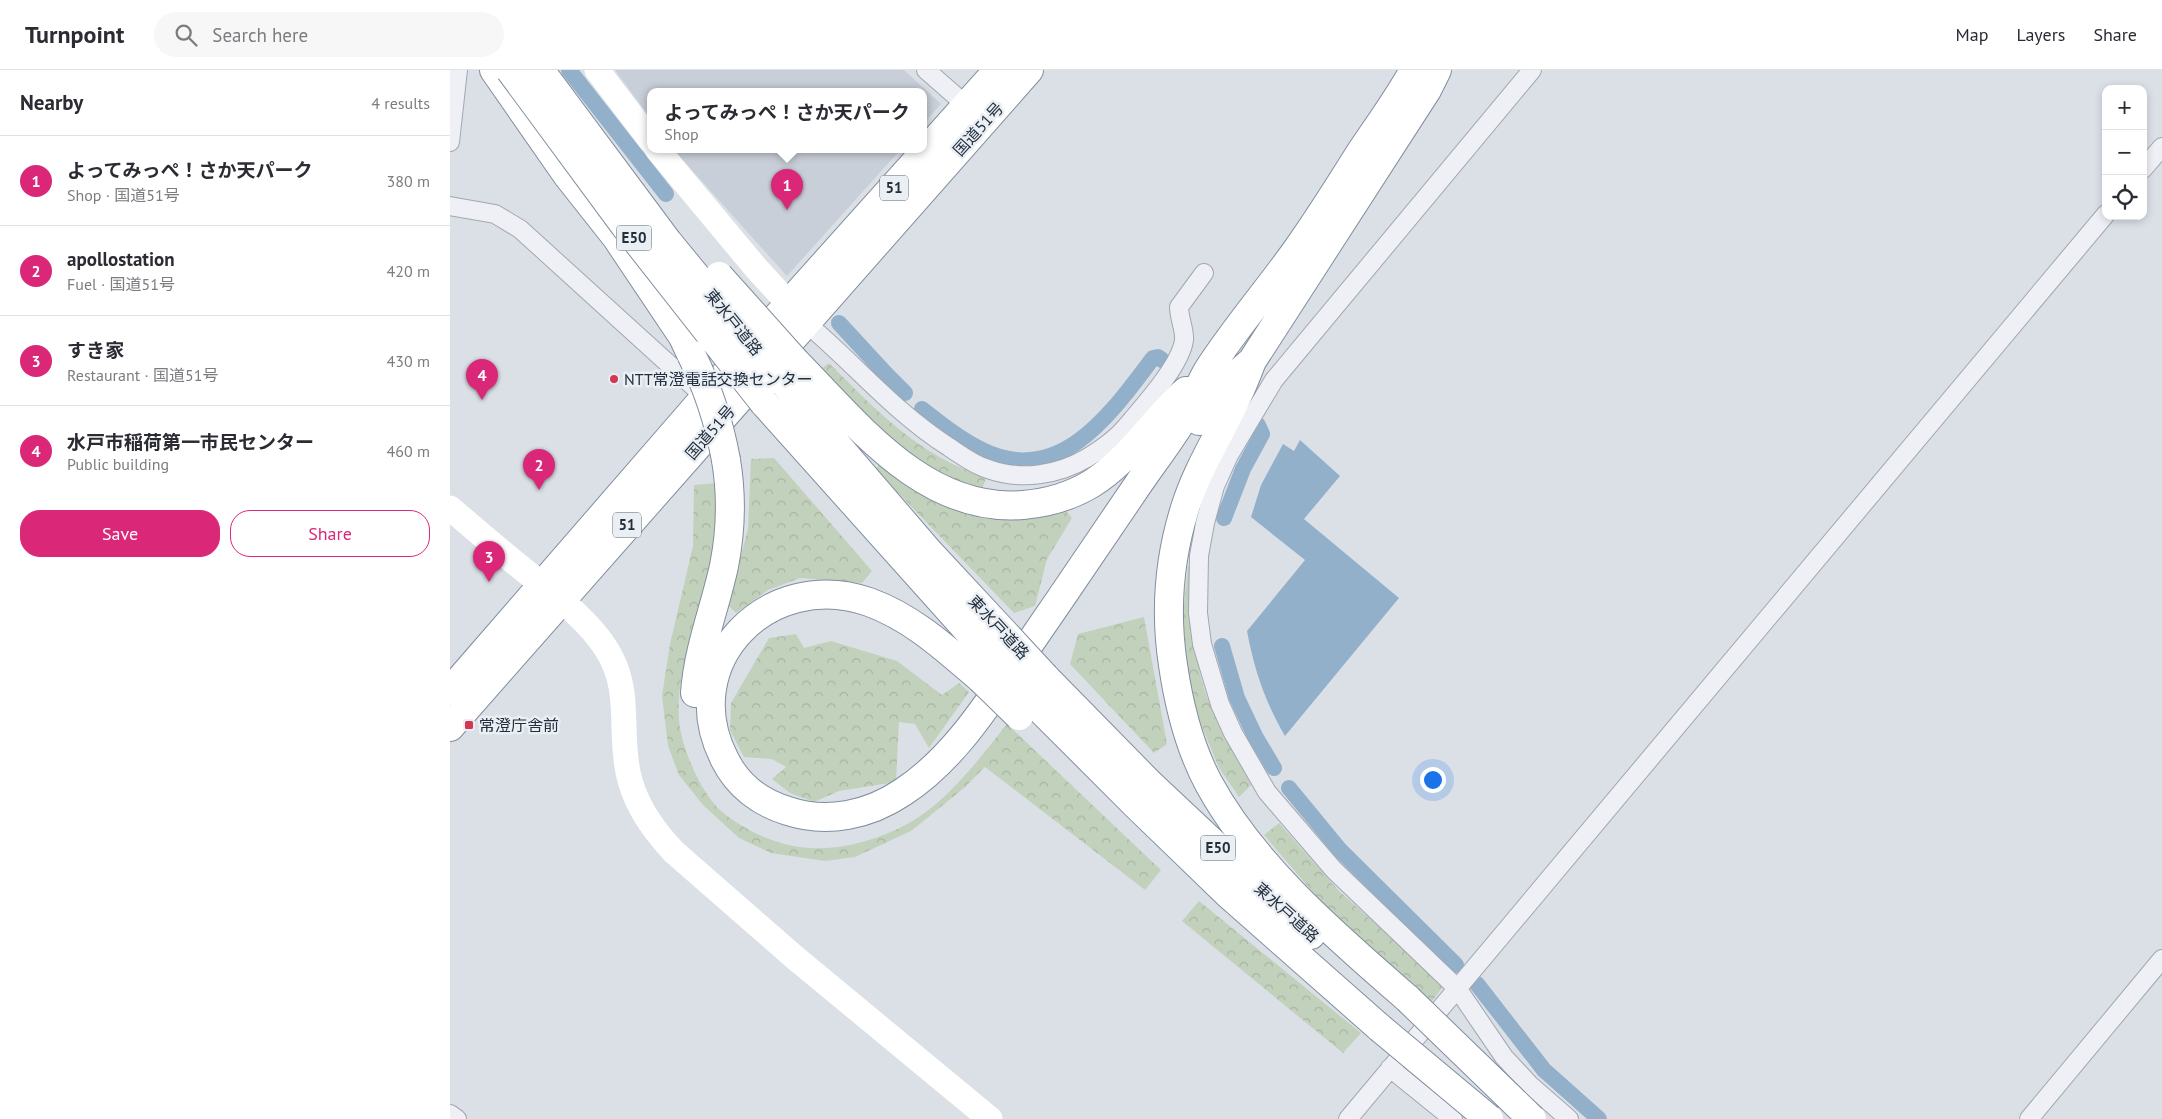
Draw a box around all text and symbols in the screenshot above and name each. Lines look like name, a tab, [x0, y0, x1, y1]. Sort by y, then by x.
search box	[154, 12, 504, 57]
text: Turnpoint	[25, 19, 124, 50]
icon: search	[172, 21, 200, 49]
text: Search here	[212, 23, 308, 47]
text: Map	[1956, 23, 1988, 46]
text: Layers	[2016, 23, 2065, 46]
text: Share	[2093, 23, 2137, 46]
map controls	[2102, 85, 2147, 220]
button: +	[2102, 85, 2147, 130]
popup	[647, 88, 927, 153]
text: Nearby	[20, 89, 83, 116]
text: 4 results	[371, 93, 430, 113]
street label: 国道51号	[949, 98, 1007, 160]
text: よってみっぺ！さか天パーク	[664, 100, 910, 124]
text: Shop	[664, 124, 699, 144]
button: −	[2102, 130, 2147, 175]
text: よってみっぺ！さか天パーク	[67, 158, 312, 182]
pin: 1	[771, 169, 803, 210]
text: 1	[31, 171, 41, 191]
text: 380 m	[387, 171, 430, 191]
button: locate	[2102, 175, 2147, 220]
road number: 51	[880, 176, 908, 200]
text: Shop · 国道51号	[67, 185, 180, 205]
road number: E50	[616, 226, 652, 250]
text: apollostation	[67, 247, 175, 271]
text: 2	[31, 261, 41, 281]
text: 420 m	[387, 261, 430, 281]
text: Fuel · 国道51号	[67, 274, 175, 294]
street label: 東水戸道路	[701, 285, 767, 359]
text: すき家	[67, 338, 124, 362]
text: 3	[31, 351, 41, 371]
text: 430 m	[387, 351, 430, 371]
pin: 4	[466, 359, 498, 400]
text: Restaurant · 国道51号	[67, 365, 218, 385]
place label: NTT常澄電話交換センター	[624, 369, 813, 389]
marker: NTT常澄電話交換センター	[608, 373, 620, 385]
street label: 国道51号	[681, 401, 739, 463]
text: 水戸市稲荷第一市民センター	[67, 430, 314, 454]
text: 4	[31, 441, 41, 461]
text: 460 m	[387, 441, 430, 461]
pin: 2	[523, 449, 555, 490]
text: Public building	[67, 454, 169, 474]
button: Save	[20, 510, 220, 557]
button: Share	[230, 510, 430, 557]
road number: 51	[613, 512, 641, 538]
pin: 3	[473, 541, 505, 582]
street label: 東水戸道路	[964, 591, 1034, 663]
place label: 常澄庁舎前	[479, 715, 559, 735]
marker: 常澄庁舎前	[463, 719, 475, 731]
your location	[1420, 767, 1446, 793]
road number: E50	[1200, 836, 1236, 860]
street label: 東水戸道路	[1251, 878, 1323, 946]

